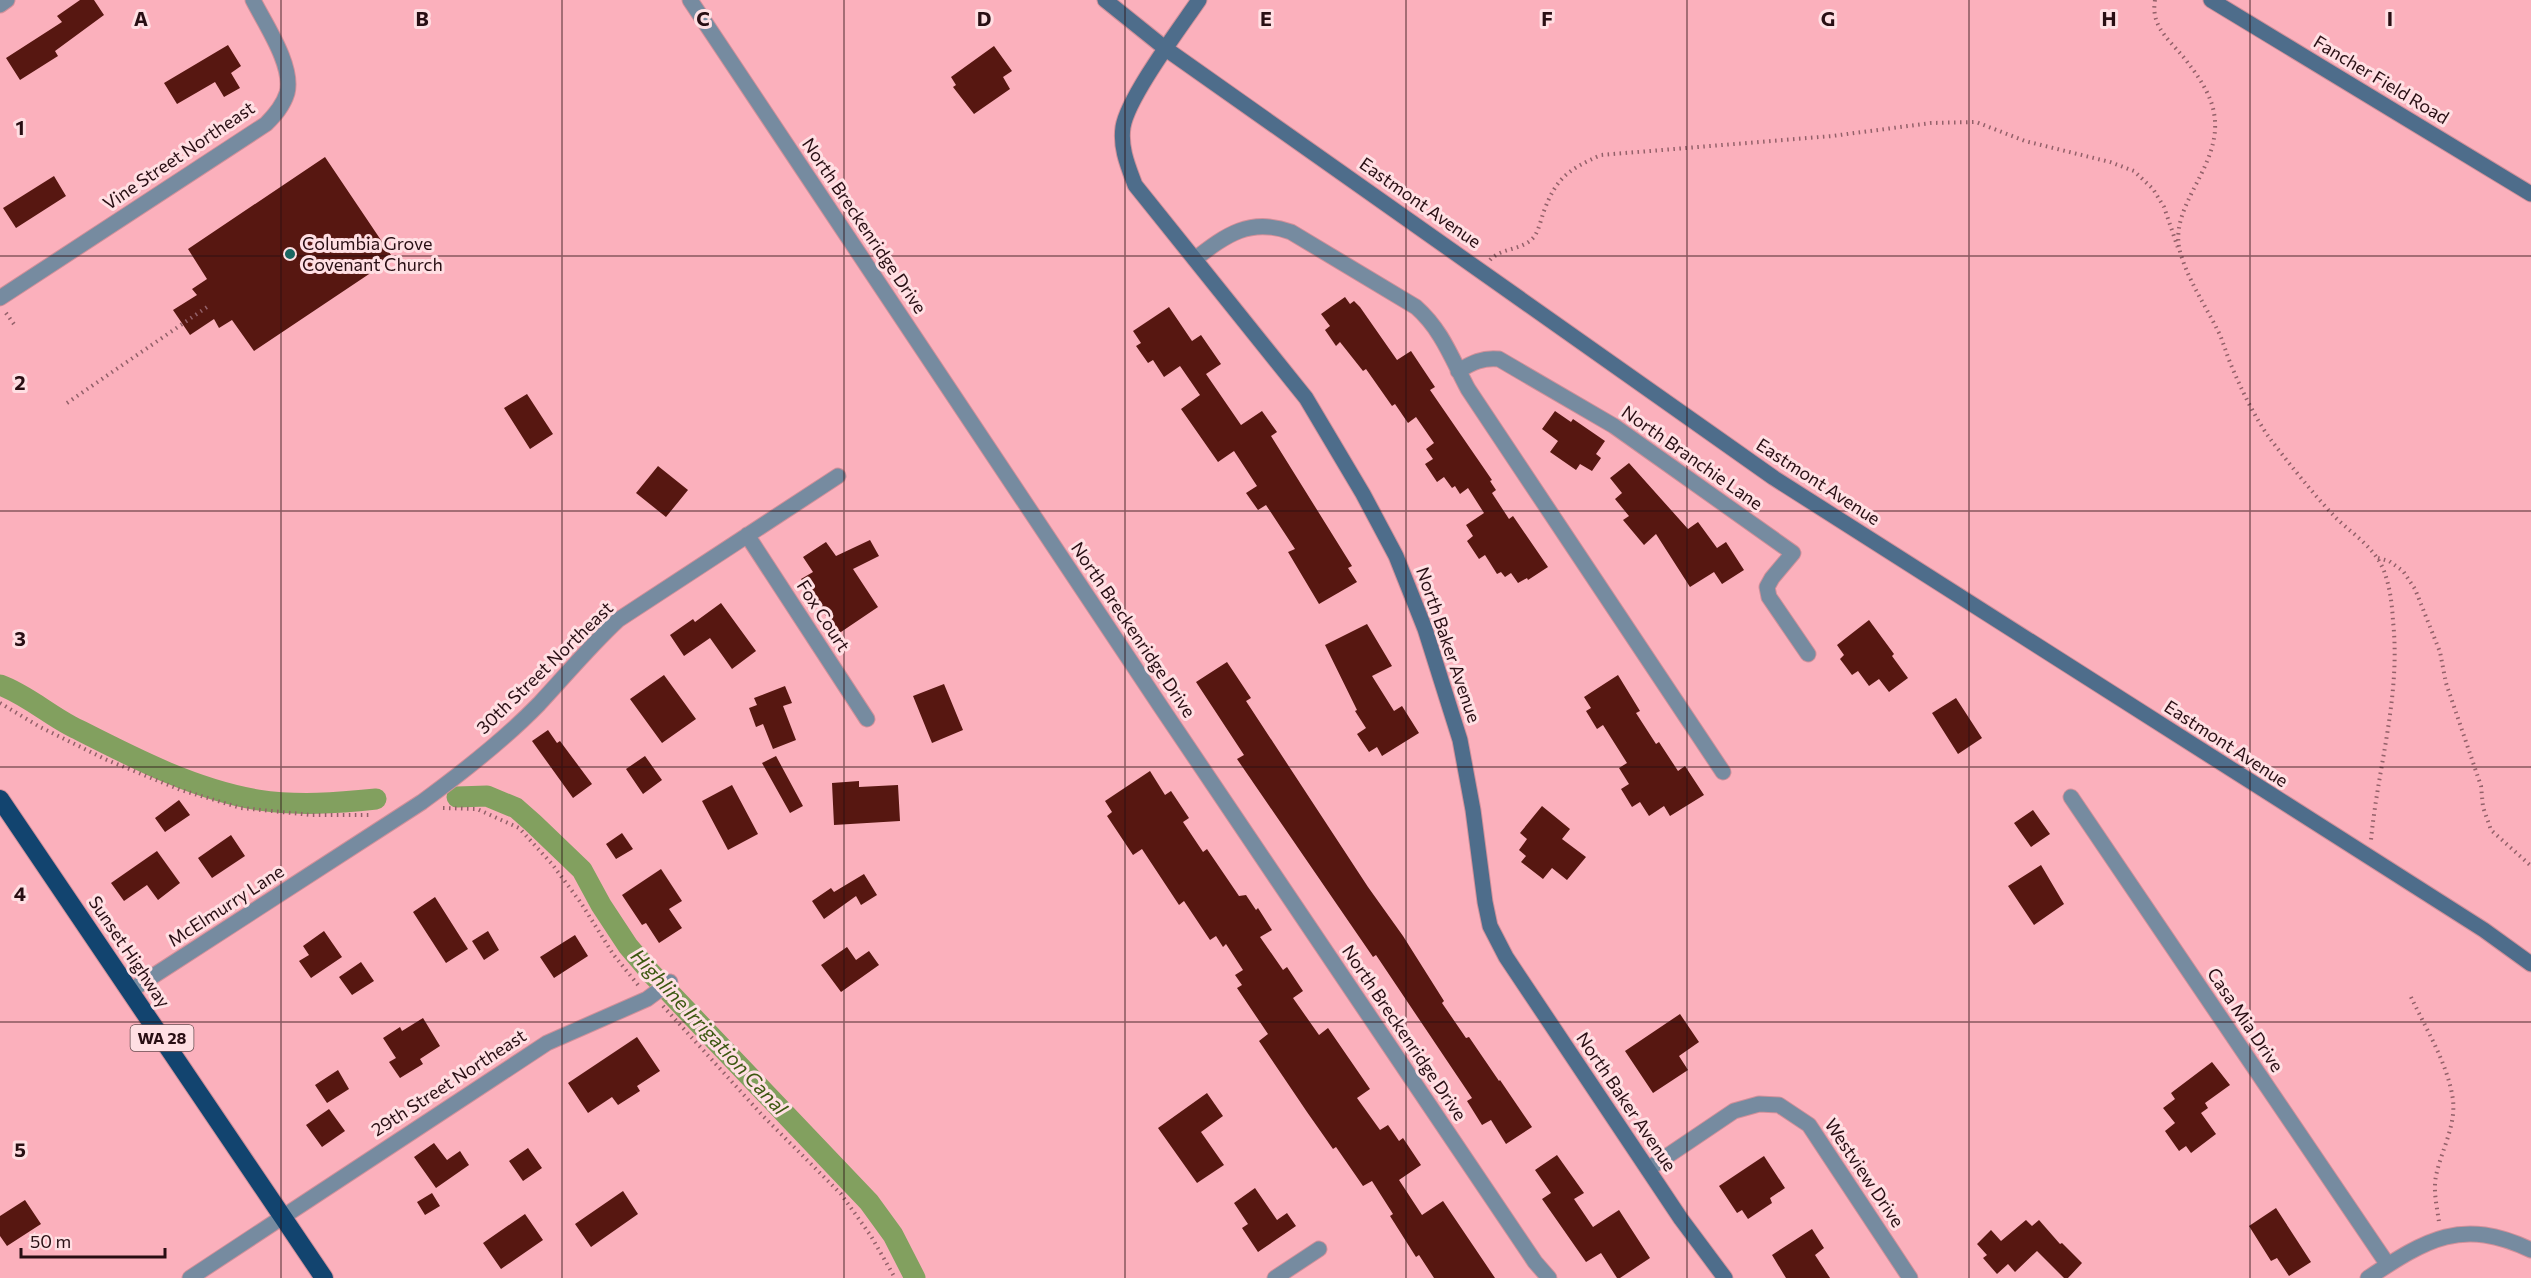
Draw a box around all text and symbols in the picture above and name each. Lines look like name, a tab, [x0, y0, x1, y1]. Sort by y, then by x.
text: A	[134, 6, 148, 30]
text: B	[415, 6, 429, 30]
text: C	[696, 6, 710, 30]
text: D	[977, 6, 991, 30]
text: E	[1260, 6, 1272, 30]
text: F	[1541, 6, 1553, 30]
text: G	[1821, 6, 1835, 30]
text: H	[2102, 6, 2117, 30]
text: I	[2387, 6, 2393, 30]
street label: Fancher Field Road	[2310, 30, 2453, 128]
street label: Vine Street Northeast	[98, 96, 258, 214]
text: 1	[15, 115, 25, 139]
street label: North Breckenridge Drive	[798, 134, 932, 317]
street label: Eastmont Avenue	[1356, 152, 1486, 252]
place label: Columbia Grove Covenant Church	[302, 232, 443, 275]
marker: Columbia Grove Covenant Church	[283, 247, 297, 261]
text: 2	[14, 370, 26, 394]
street label: North Branchie Lane	[1618, 400, 1767, 514]
street label: Eastmont Avenue	[1752, 433, 1885, 529]
street label: North Breckenridge Drive	[1067, 538, 1201, 721]
street label: North Baker Avenue	[1412, 564, 1486, 725]
street label: Fox Court	[793, 575, 855, 655]
street label: 30th Street Northeast	[472, 596, 617, 738]
text: 3	[14, 626, 26, 650]
street label: Eastmont Avenue	[2160, 695, 2293, 791]
street label: McElmurry Lane	[163, 860, 288, 951]
text: 4	[14, 881, 26, 905]
street label: Sunset Highway	[84, 891, 175, 1011]
street label: North Breckenridge Drive	[1338, 941, 1472, 1124]
water label: Highline Irrigation Canal	[627, 943, 794, 1120]
street label: Casa Mia Drive	[2203, 963, 2289, 1076]
street label: 29th Street Northeast	[367, 1024, 530, 1140]
road number: WA 28	[130, 1025, 194, 1051]
street label: North Baker Avenue	[1572, 1028, 1682, 1175]
street label: Westview Drive	[1820, 1114, 1909, 1231]
text: 5	[14, 1137, 26, 1161]
scale bar	[21, 1221, 165, 1259]
text: 50 m	[30, 1230, 71, 1252]

